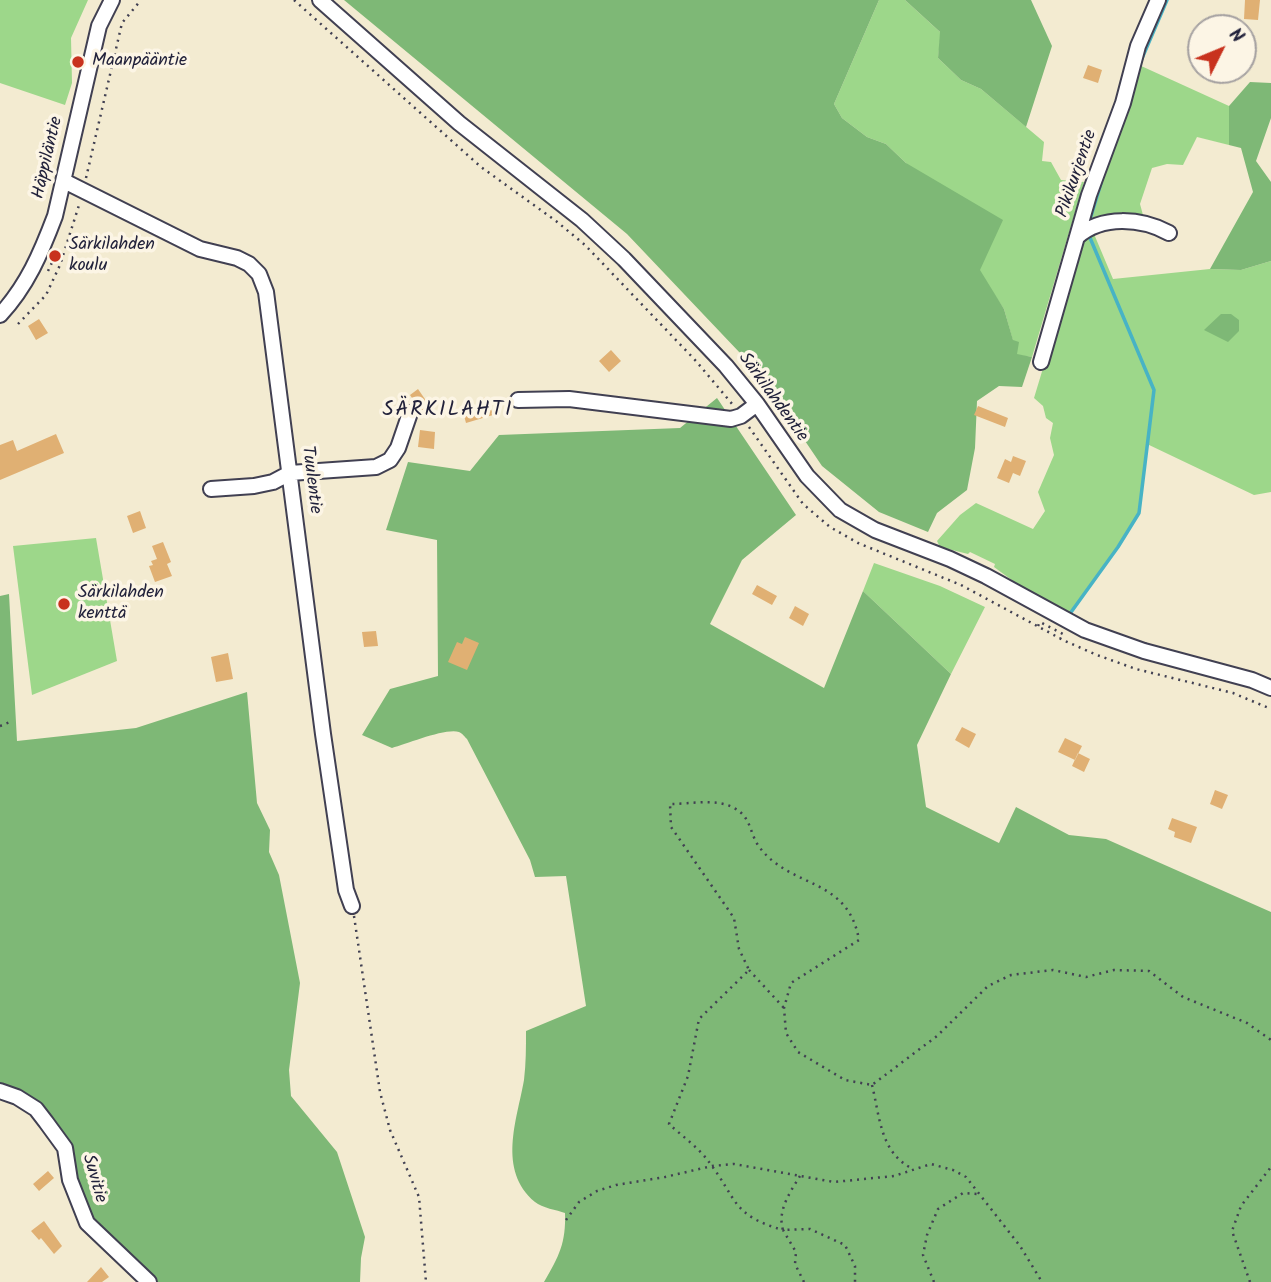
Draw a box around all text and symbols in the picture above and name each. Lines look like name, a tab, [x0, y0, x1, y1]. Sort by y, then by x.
north arrow	[1187, 14, 1257, 84]
text: N	[1221, 21, 1251, 51]
place label: Maanpääntie	[92, 51, 187, 73]
marker: Maanpääntie	[70, 54, 86, 70]
street label: Häppiläntie	[29, 115, 69, 201]
street label: Pikikurjentie	[1053, 127, 1103, 221]
place label: Särkilahden koulu	[69, 235, 155, 278]
marker: Särkilahden koulu	[47, 248, 63, 264]
street label: Särkilahdentie	[732, 349, 812, 447]
district label: SÄRKILAHTI	[384, 398, 512, 424]
street label: Tuulentie	[295, 445, 325, 515]
place label: Särkilahden kenttä	[78, 583, 164, 626]
marker: Särkilahden kenttä	[56, 596, 72, 612]
street label: Suvitie	[76, 1152, 110, 1206]

